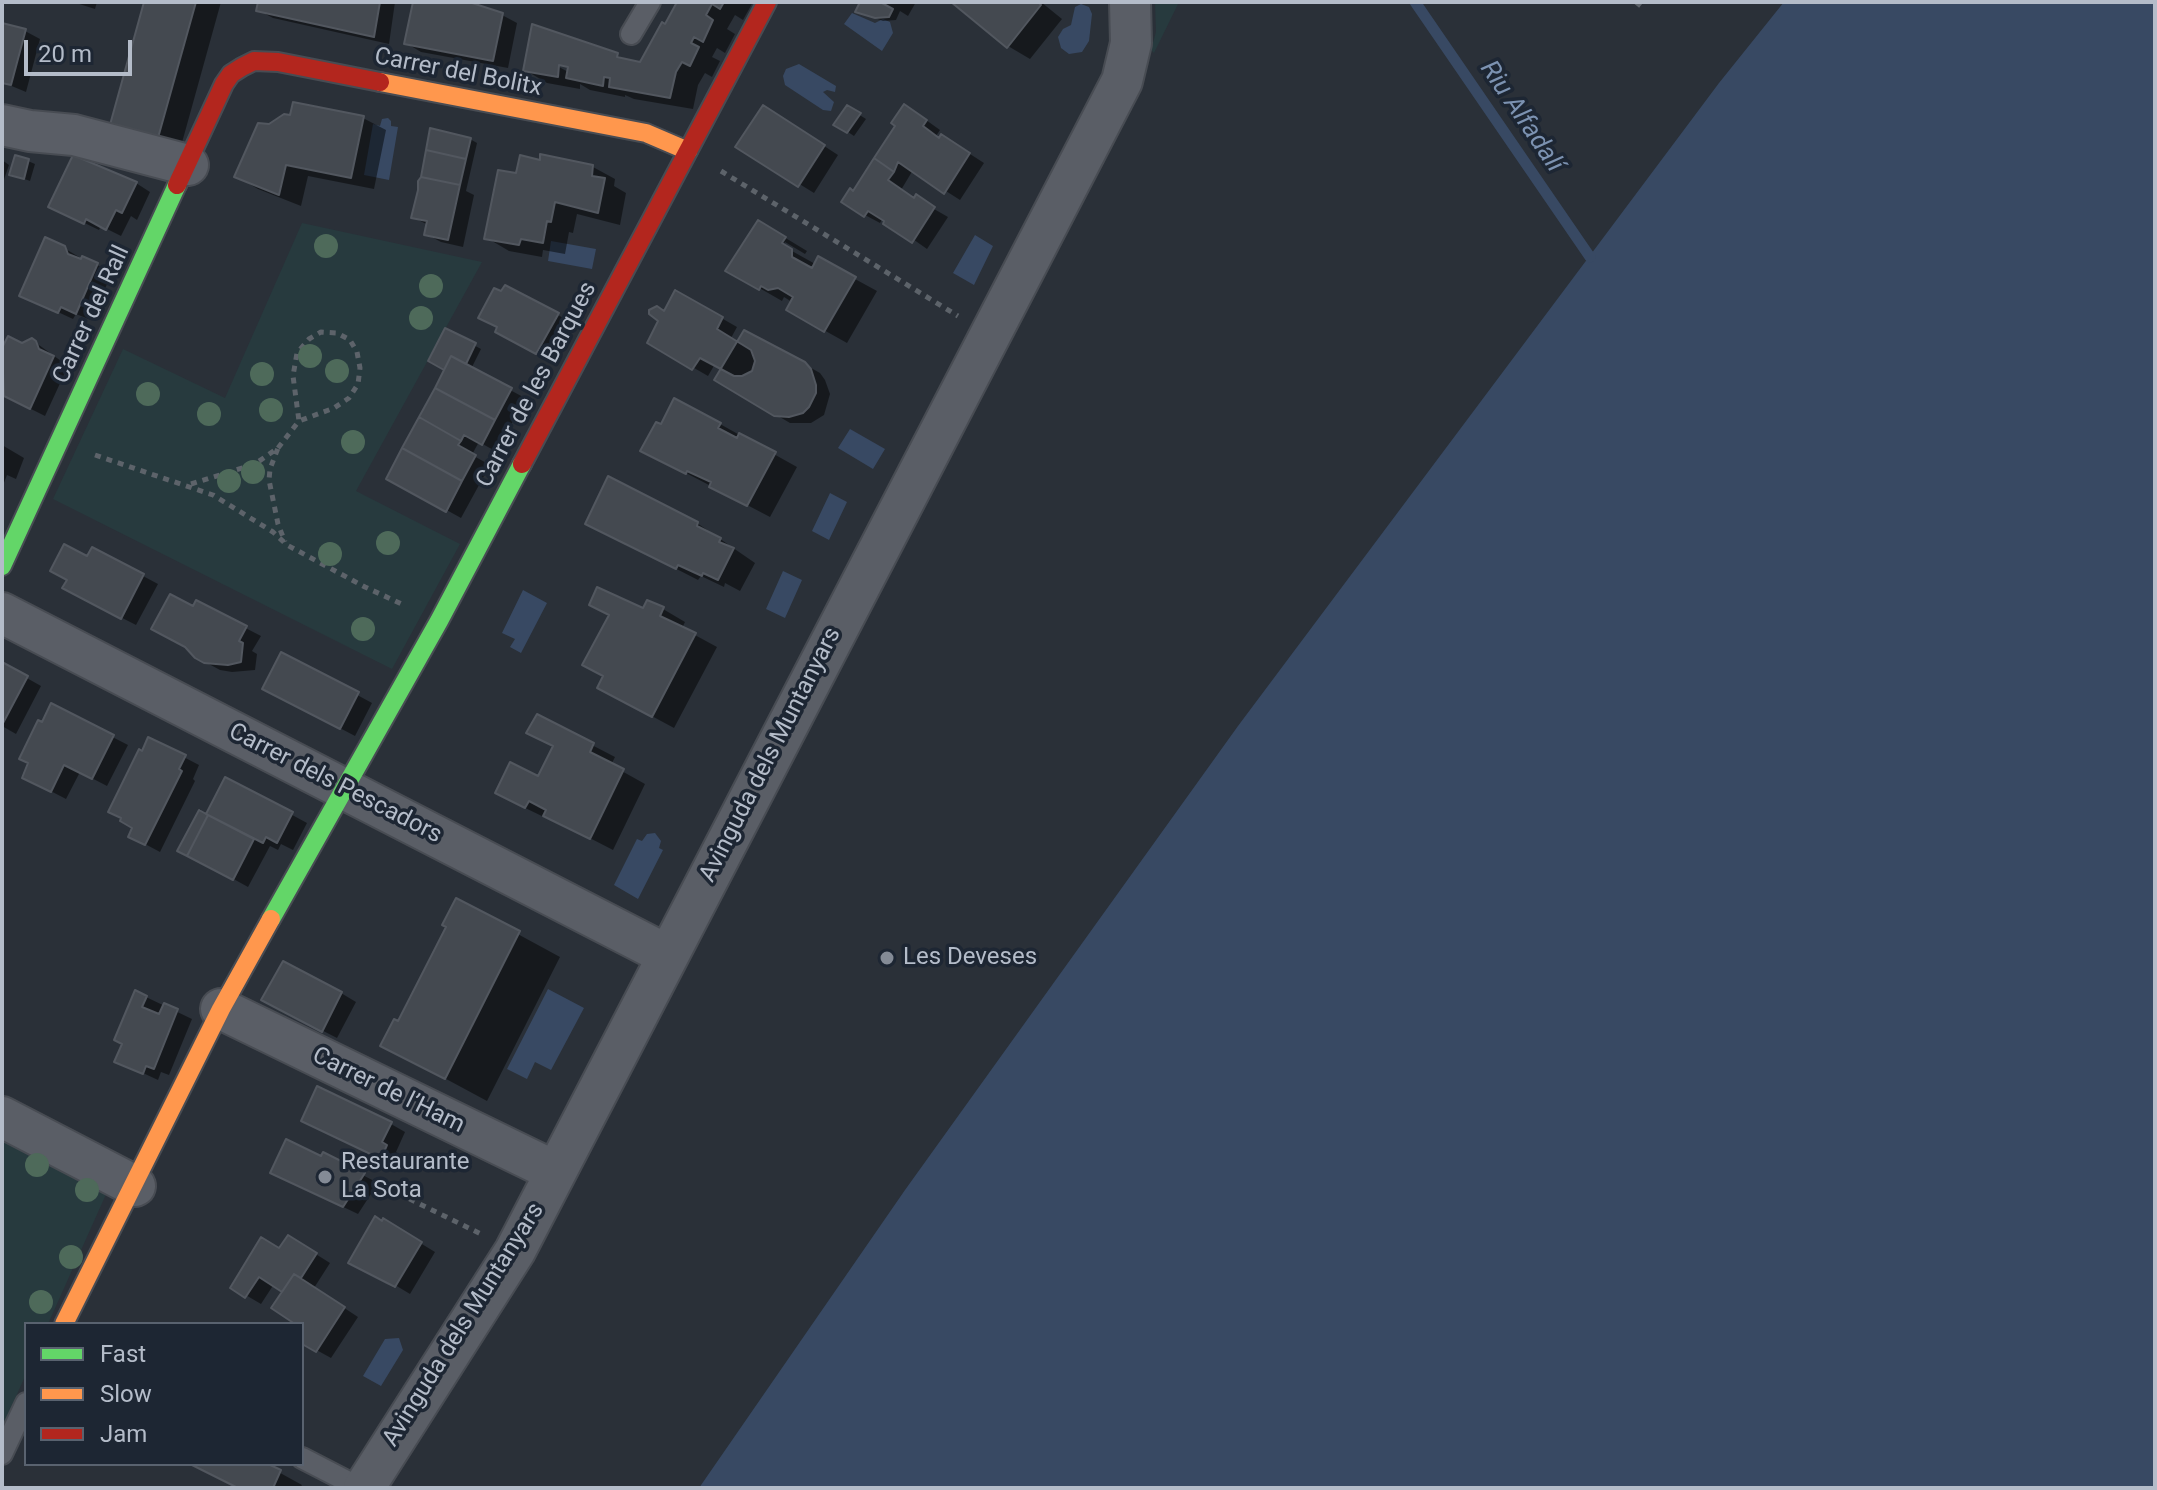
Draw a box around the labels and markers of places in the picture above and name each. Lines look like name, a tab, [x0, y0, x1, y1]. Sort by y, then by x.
place label: Les Deveses	[903, 944, 1037, 972]
marker: Les Deveses	[878, 949, 896, 967]
place label: Restaurante La Sota	[341, 1149, 470, 1205]
marker: Restaurante La Sota	[316, 1168, 334, 1186]

